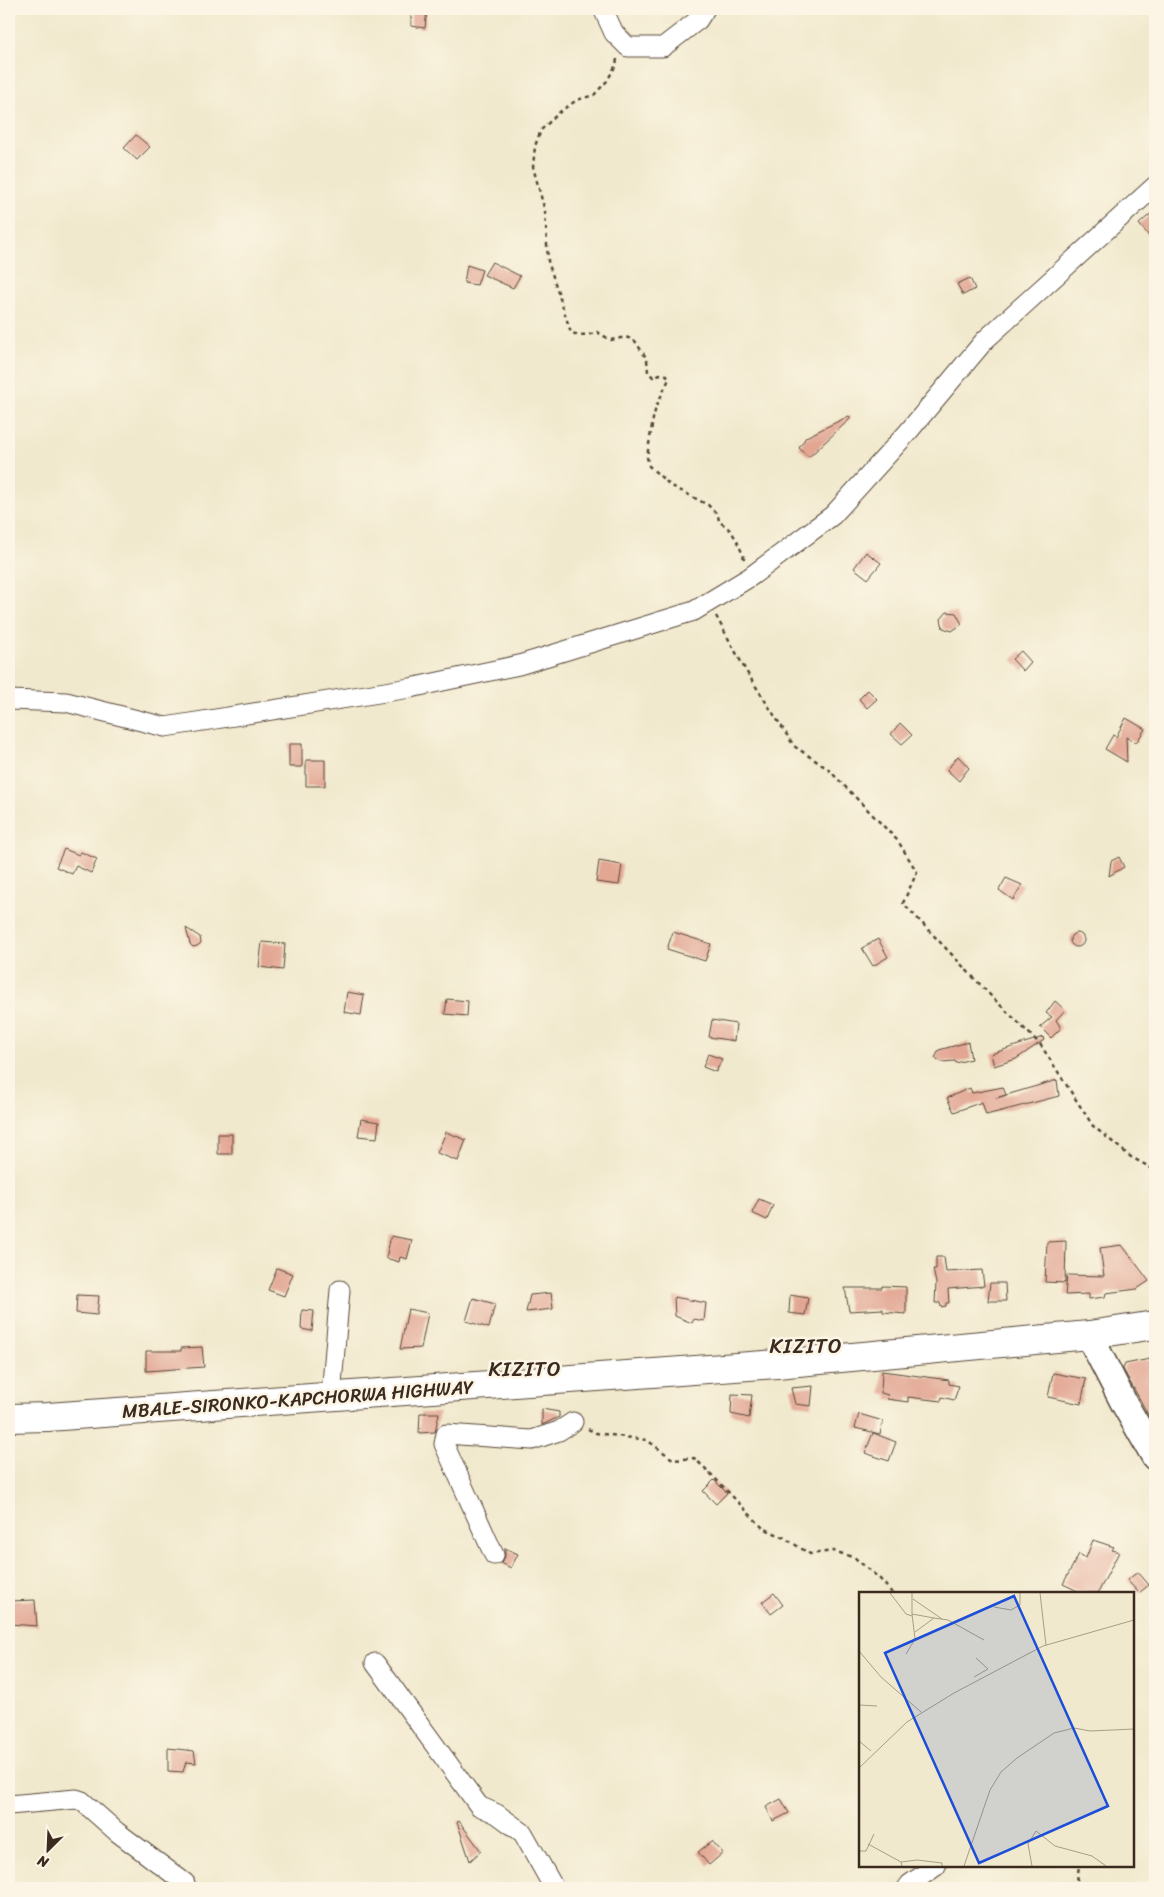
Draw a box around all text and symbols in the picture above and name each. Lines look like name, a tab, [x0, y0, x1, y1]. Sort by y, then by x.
district label: KIZITO	[769, 1327, 843, 1365]
district label: KIZITO	[488, 1350, 562, 1388]
street label: MBALE-SIRONKO-KAPCHORWA HIGHWAY	[121, 1370, 475, 1428]
inset map	[859, 1592, 1134, 1867]
north arrow	[22, 1824, 72, 1874]
text: N	[33, 1848, 53, 1875]

